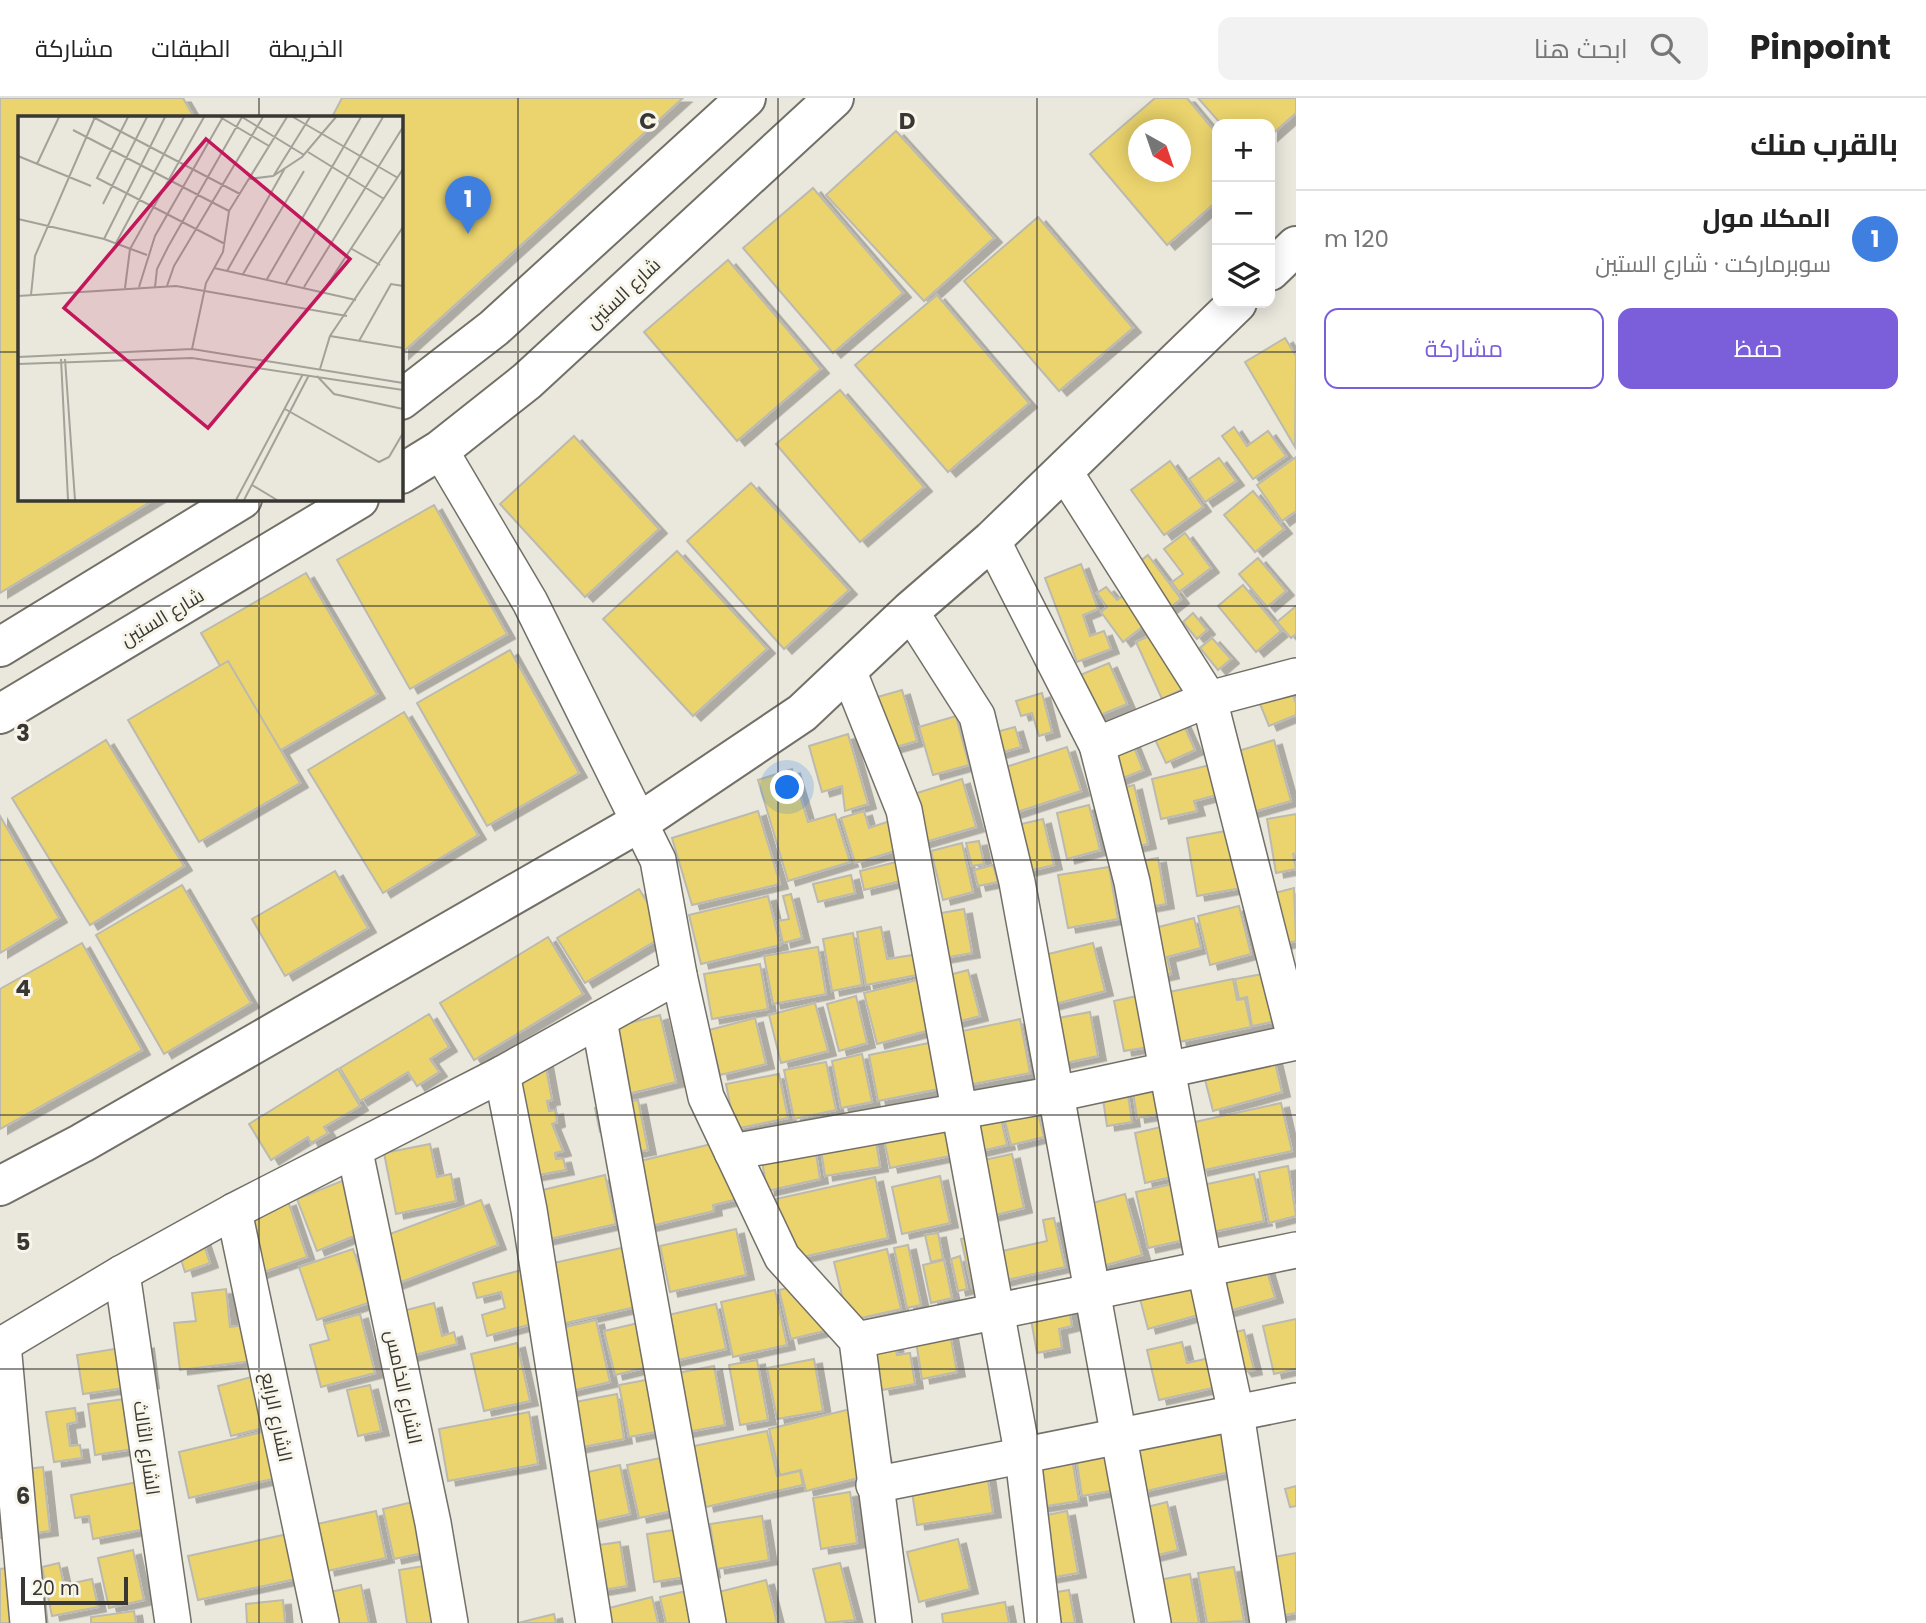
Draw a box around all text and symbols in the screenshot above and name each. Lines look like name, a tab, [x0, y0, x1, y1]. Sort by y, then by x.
search box	[1218, 17, 1708, 80]
text: Pinpoint	[1750, 24, 1891, 71]
icon: search	[1646, 29, 1684, 67]
text: ابحث هنا	[1534, 31, 1628, 67]
text: مشاركة	[35, 32, 113, 65]
text: الطبقات	[151, 32, 231, 65]
text: الخريطة	[269, 32, 344, 65]
text: C	[639, 105, 657, 137]
text: D	[899, 105, 915, 137]
inset map	[18, 116, 402, 500]
north arrow	[1128, 119, 1191, 182]
map controls	[1212, 119, 1275, 308]
button: +	[1212, 119, 1275, 182]
text: بالقرب منك	[1750, 123, 1898, 166]
pin: 1	[445, 176, 491, 234]
button: −	[1212, 182, 1275, 245]
text: المكلا مول	[1703, 200, 1831, 236]
text: 120 m	[1324, 223, 1389, 255]
text: 1	[1871, 223, 1879, 255]
button: layers	[1212, 245, 1275, 308]
text: سوبرماركت · شارع الستين	[1595, 248, 1831, 280]
street label: شارع الستين	[580, 252, 667, 335]
button: مشاركة	[1324, 308, 1604, 389]
button: حفظ	[1618, 308, 1898, 389]
street label: شارع الستين	[115, 582, 209, 653]
text: 3	[16, 717, 30, 749]
your location	[770, 770, 804, 804]
text: 4	[15, 972, 31, 1004]
text: 5	[16, 1226, 30, 1258]
street label: الشارع الخامس	[378, 1327, 429, 1447]
street label: الشارع الرابع	[254, 1370, 299, 1464]
street label: الشارع الثالث	[127, 1399, 166, 1497]
text: 6	[16, 1480, 30, 1512]
scale bar	[21, 1574, 128, 1606]
text: 20 m	[32, 1575, 80, 1602]

